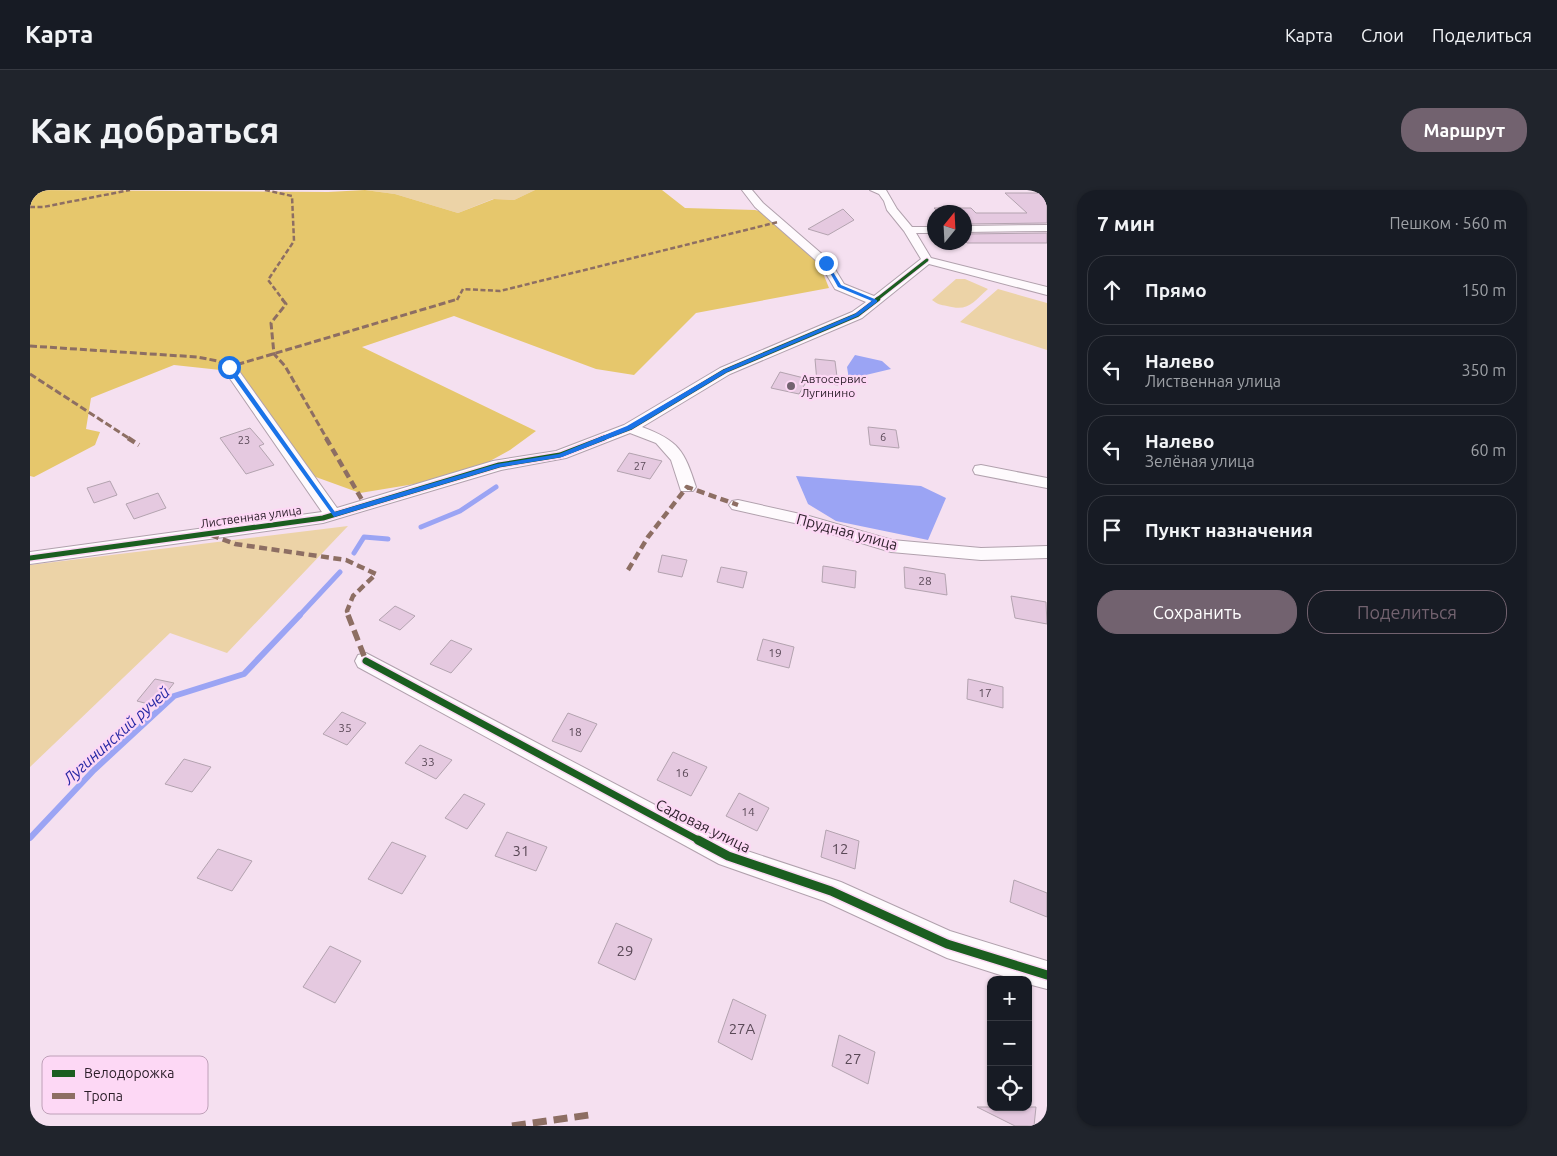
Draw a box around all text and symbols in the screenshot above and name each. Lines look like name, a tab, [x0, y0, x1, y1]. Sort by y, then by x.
text: Карта	[25, 21, 93, 48]
text: Карта	[1285, 25, 1333, 45]
text: Слои	[1361, 25, 1404, 45]
text: Поделиться	[1432, 25, 1532, 45]
button: Маршрут	[1401, 108, 1527, 152]
text: Как добраться	[30, 110, 279, 150]
north arrow	[927, 205, 972, 250]
text: 7 мин	[1097, 211, 1155, 235]
text: Пешком · 560 m	[1389, 214, 1507, 232]
route end	[815, 252, 838, 275]
icon: ahead	[1098, 276, 1126, 304]
text: Прямо	[1145, 279, 1207, 301]
text: 150 m	[1461, 281, 1506, 299]
text: Налево	[1145, 350, 1214, 372]
route start	[218, 356, 241, 379]
icon: left	[1098, 356, 1126, 384]
text: 350 m	[1461, 361, 1506, 379]
place label: Автосервис Лугинино	[801, 372, 867, 399]
text: Лиственная улица	[1145, 372, 1281, 390]
marker: Автосервис Лугинино	[785, 380, 797, 392]
text: Налево	[1145, 430, 1214, 452]
house number: 6	[880, 431, 886, 443]
house number: 23	[238, 434, 250, 446]
icon: left	[1098, 436, 1126, 464]
text: 60 m	[1470, 441, 1506, 459]
text: Зелёная улица	[1145, 452, 1255, 470]
house number: 27	[634, 460, 646, 472]
street label: Лиственная улица	[200, 503, 302, 530]
street label: Прудная улица	[795, 510, 900, 553]
icon: arrive	[1098, 516, 1126, 544]
text: Пункт назначения	[1145, 519, 1313, 541]
house number: 28	[918, 574, 932, 587]
button: Сохранить	[1097, 590, 1297, 634]
button: Поделиться	[1307, 590, 1507, 634]
house number: 19	[768, 646, 782, 659]
water label: Лугининский ручей	[58, 682, 173, 788]
house number: 17	[978, 686, 992, 699]
house number: 35	[338, 721, 352, 734]
house number: 18	[568, 725, 582, 738]
house number: 33	[421, 755, 435, 768]
house number: 16	[675, 766, 689, 779]
street label: Садовая улица	[653, 795, 753, 856]
house number: 14	[741, 805, 755, 818]
house number: 12	[832, 840, 848, 857]
house number: 31	[513, 842, 529, 859]
house number: 29	[617, 942, 633, 959]
map controls	[987, 976, 1032, 1111]
button: +	[987, 976, 1032, 1021]
house number: 27А	[729, 1020, 756, 1037]
button: −	[987, 1021, 1032, 1066]
house number: 27	[845, 1050, 861, 1067]
legend	[42, 1056, 208, 1114]
text: Велодорожка	[84, 1065, 174, 1081]
button: locate	[987, 1066, 1032, 1111]
text: Тропа	[84, 1088, 123, 1104]

